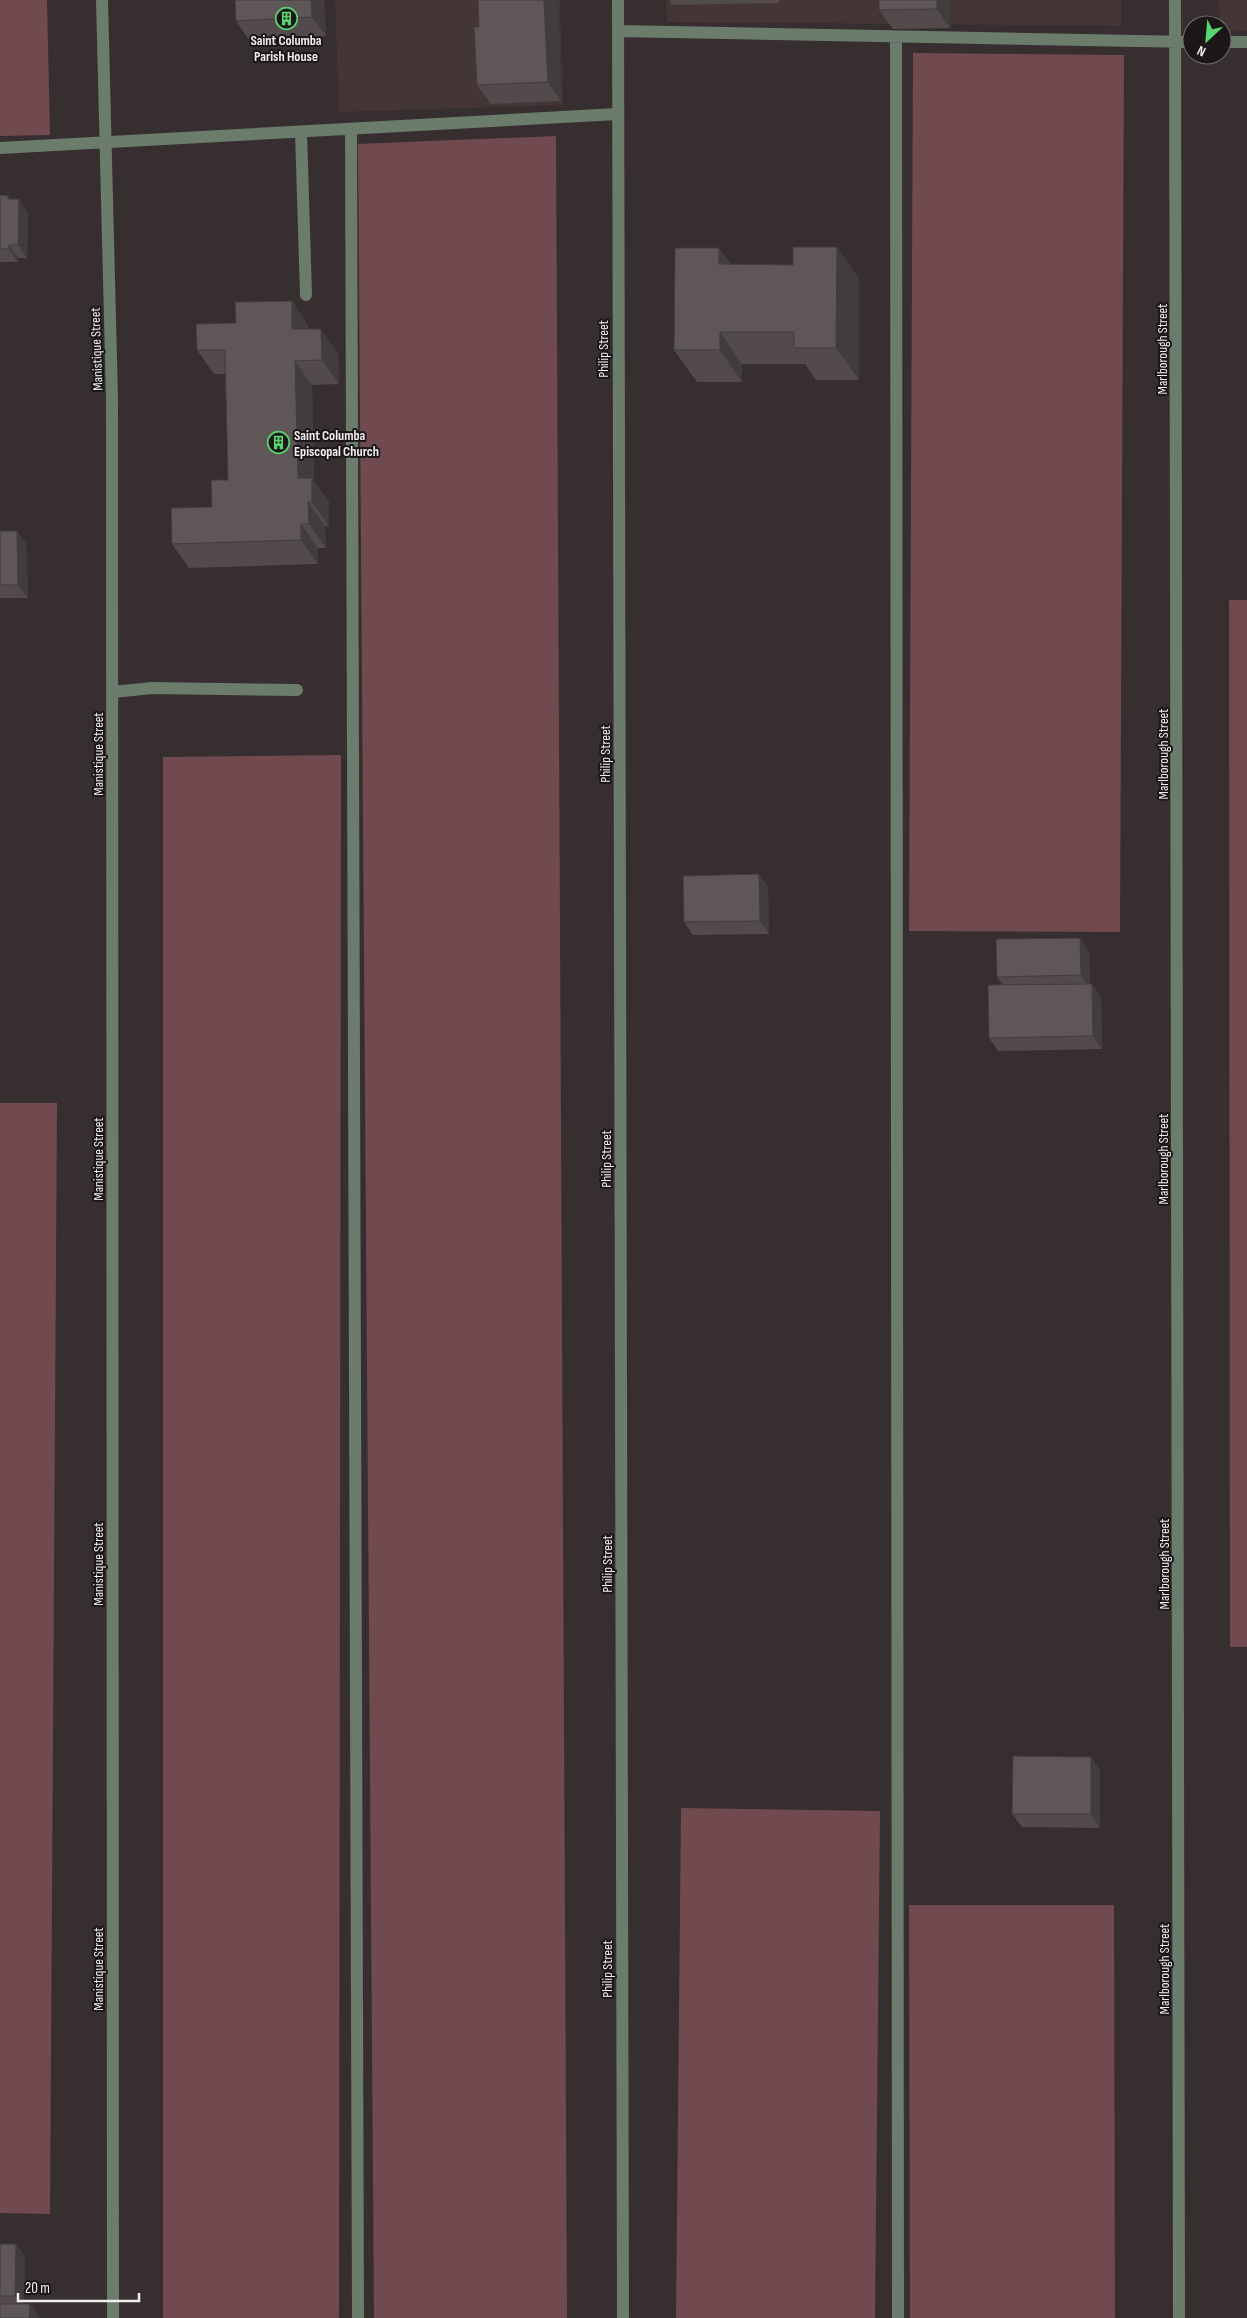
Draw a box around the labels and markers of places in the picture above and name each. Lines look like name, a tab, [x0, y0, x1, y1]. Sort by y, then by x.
building icon: Saint Columba Parish House	[274, 6, 298, 30]
place label: Saint Columba Parish House	[250, 32, 322, 65]
place label: Saint Columba Episcopal Church	[294, 427, 379, 460]
building icon: Saint Columba Episcopal Church	[266, 431, 290, 455]

